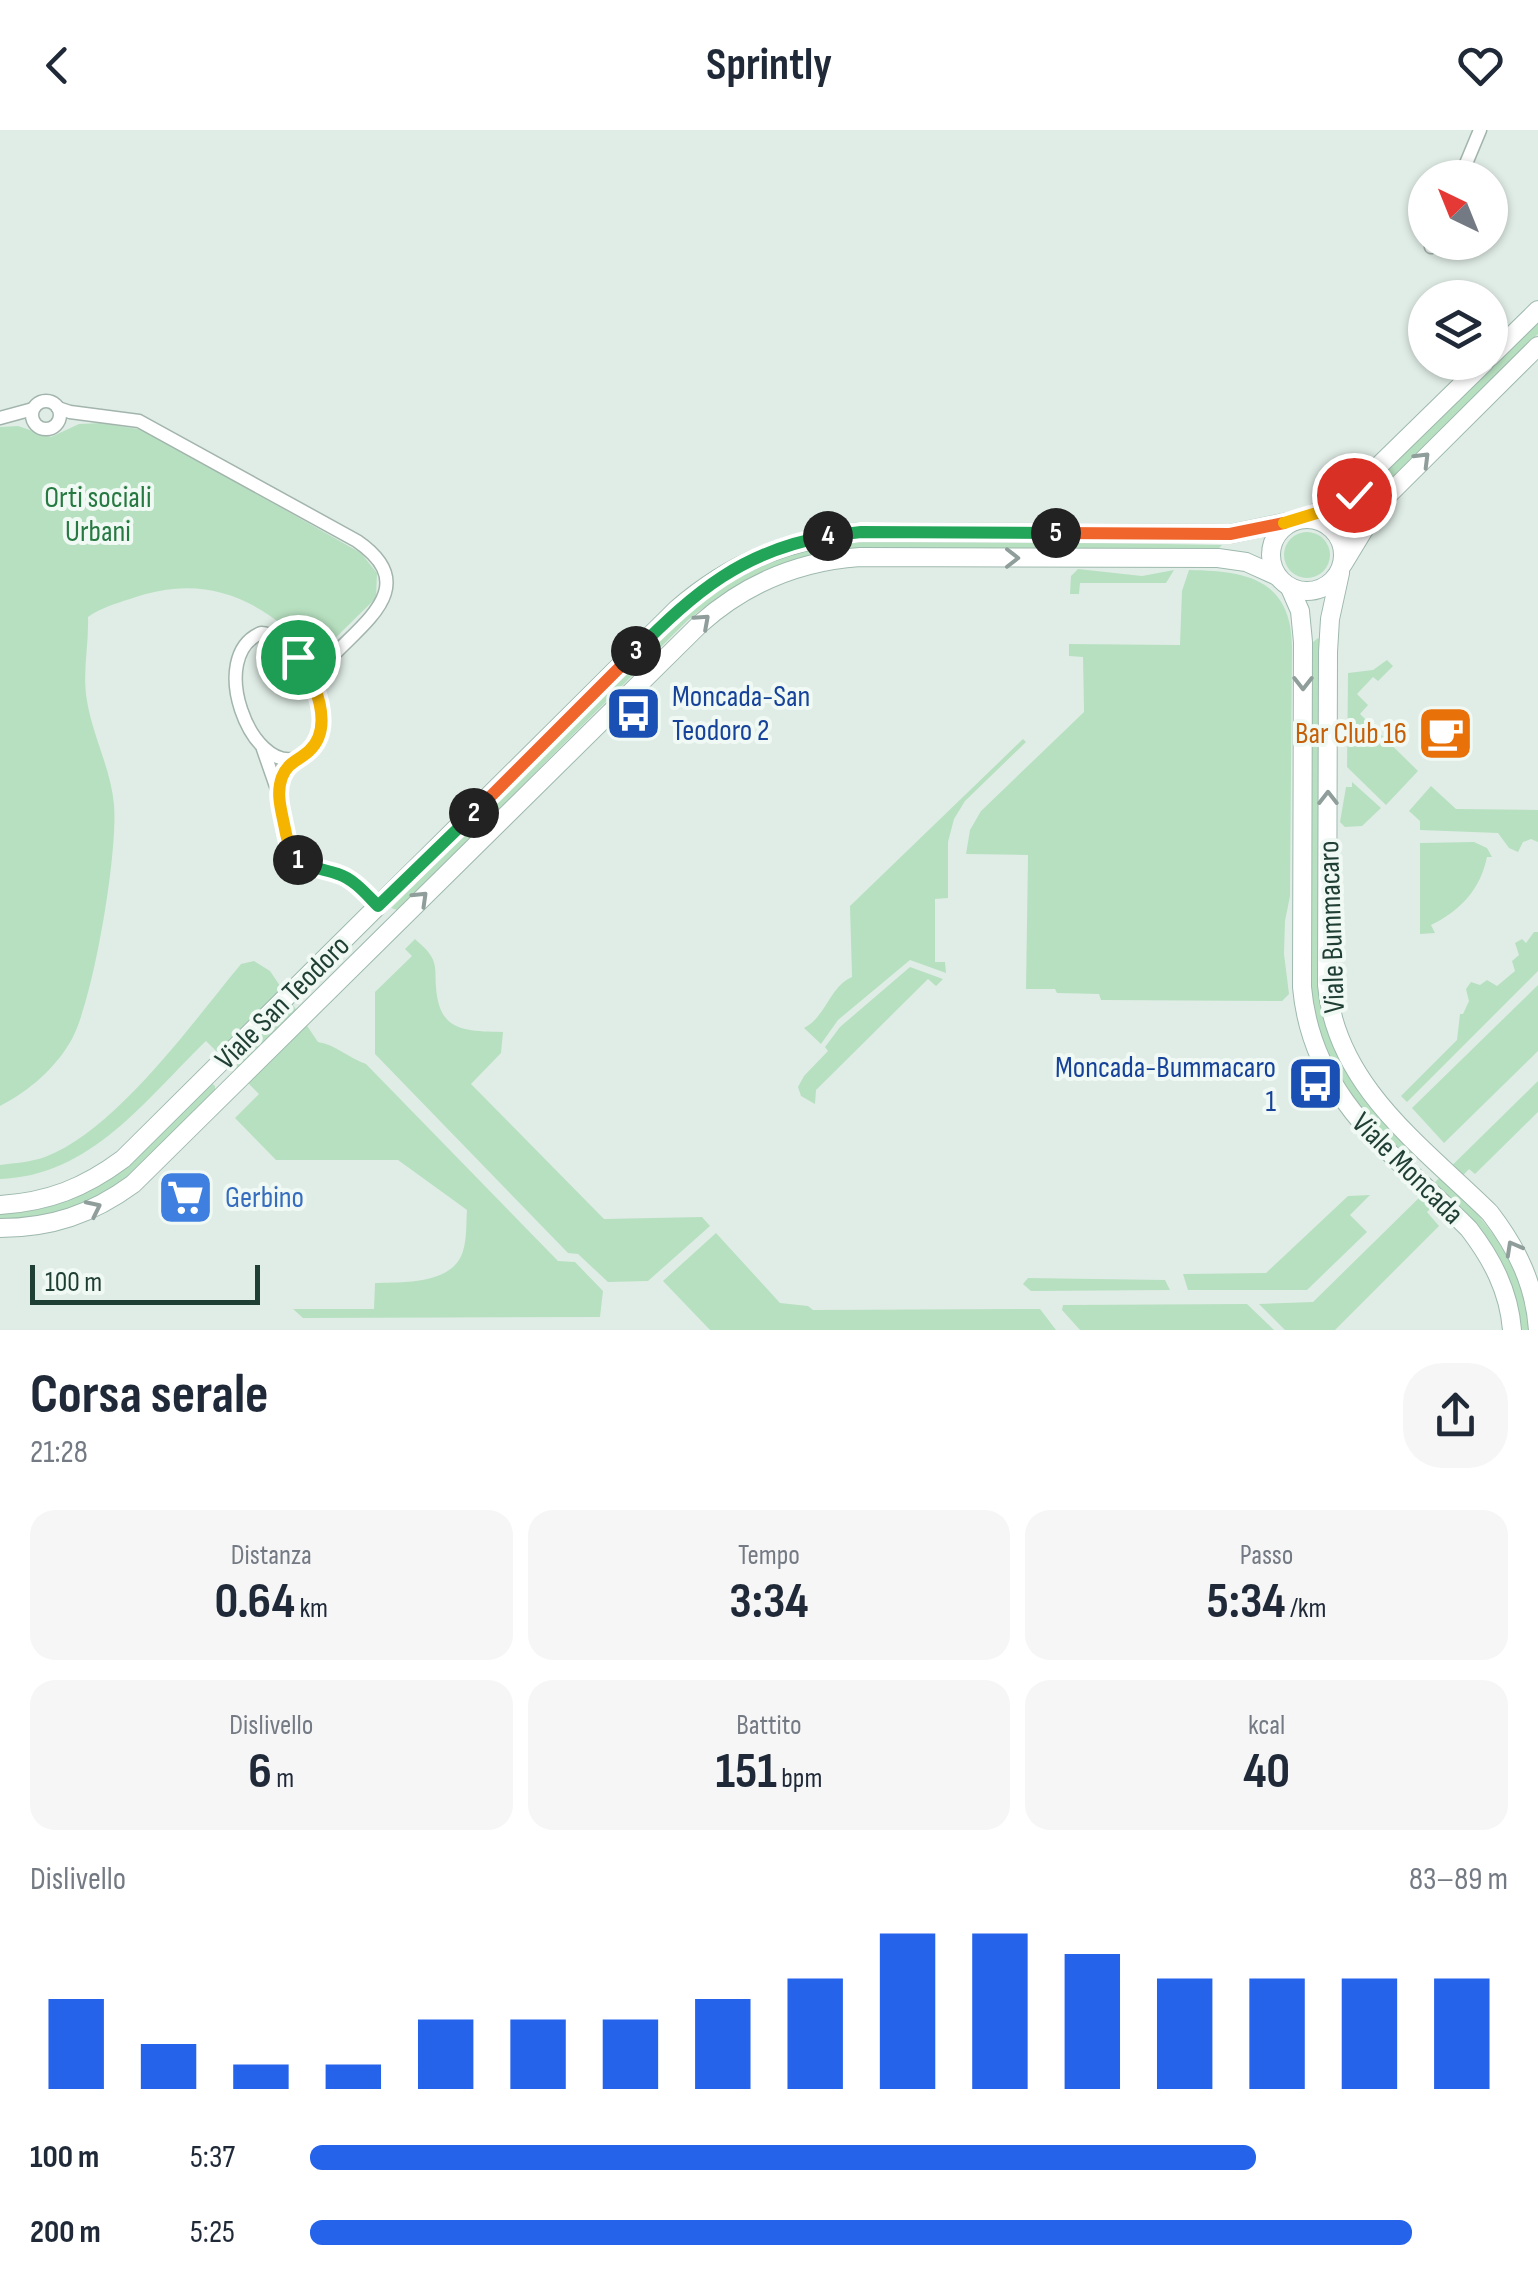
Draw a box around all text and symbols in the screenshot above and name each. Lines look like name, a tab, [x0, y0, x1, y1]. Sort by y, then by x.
icon: back	[30, 38, 85, 93]
text: Sprintly	[706, 38, 832, 93]
icon: heart	[1453, 38, 1508, 93]
north arrow	[1408, 160, 1508, 260]
map controls	[1408, 160, 1508, 380]
button: layers	[1408, 280, 1508, 380]
pin	[1312, 453, 1397, 538]
one-way arrow	[1411, 453, 1429, 471]
icon: check	[1327, 468, 1382, 523]
park label: Orti sociali Urbani	[44, 480, 152, 550]
pin: 5	[1031, 508, 1081, 558]
pin: 4	[803, 511, 853, 561]
text: 5	[1050, 516, 1062, 549]
text: 4	[821, 519, 835, 552]
one-way arrow	[1004, 547, 1020, 568]
pin	[256, 615, 341, 700]
one-way arrow	[691, 615, 710, 633]
pin: 3	[611, 626, 661, 676]
icon: arrive	[271, 630, 326, 685]
text: 3	[630, 634, 642, 667]
one-way arrow	[1292, 676, 1314, 692]
place label: Moncada-San Teodoro 2	[672, 679, 810, 749]
bus stop icon: Moncada-San Teodoro 2	[603, 683, 663, 743]
cafe icon: Bar Club 16	[1416, 703, 1476, 763]
place label: Bar Club 16	[1295, 716, 1407, 752]
pin: 2	[449, 788, 499, 838]
one-way arrow	[1317, 790, 1339, 806]
text: 2	[468, 796, 480, 829]
pin: 1	[273, 835, 323, 885]
street label: Viale Bummacaro	[1311, 840, 1353, 1014]
text: 1	[293, 843, 303, 876]
one-way arrow	[410, 892, 428, 910]
street label: Viale San Teodoro	[208, 928, 357, 1077]
place label: Moncada-Bummacaro 1	[1055, 1050, 1277, 1120]
bus stop icon: Moncada-Bummacaro 1	[1285, 1054, 1345, 1114]
street label: Viale Moncada	[1344, 1105, 1471, 1232]
supermarket icon: Gerbino	[156, 1167, 216, 1227]
place label: Gerbino	[225, 1180, 304, 1216]
one-way arrow	[84, 1201, 102, 1221]
one-way arrow	[1506, 1240, 1525, 1258]
scale bar	[30, 1260, 260, 1304]
text: 100 m	[45, 1266, 102, 1299]
text: Corsa serale	[30, 1362, 269, 1429]
button: share	[1403, 1363, 1508, 1468]
text: 21:28	[30, 1433, 88, 1472]
text: Distanza	[231, 1539, 312, 1572]
text: Tempo	[738, 1539, 800, 1572]
text: Passo	[1240, 1539, 1293, 1572]
text: 0.64	[215, 1572, 295, 1632]
text: 3:34	[729, 1572, 809, 1632]
text: 5:34	[1207, 1572, 1286, 1632]
text: km	[295, 1592, 328, 1625]
text: /km	[1286, 1592, 1327, 1625]
text: Dislivello	[229, 1709, 313, 1742]
text: Battito	[736, 1709, 802, 1742]
text: kcal	[1248, 1709, 1285, 1742]
text: 6	[248, 1742, 272, 1802]
text: 151	[716, 1742, 777, 1802]
text: 40	[1243, 1742, 1290, 1802]
text: m	[272, 1762, 294, 1795]
text: bpm	[777, 1762, 822, 1795]
text: Dislivello	[30, 1860, 126, 1899]
text: 83–89 m	[1409, 1860, 1508, 1899]
text: 100 m	[30, 2138, 99, 2177]
text: 5:37	[190, 2138, 235, 2177]
text: 200 m	[30, 2213, 101, 2252]
text: 5:25	[190, 2213, 235, 2252]

